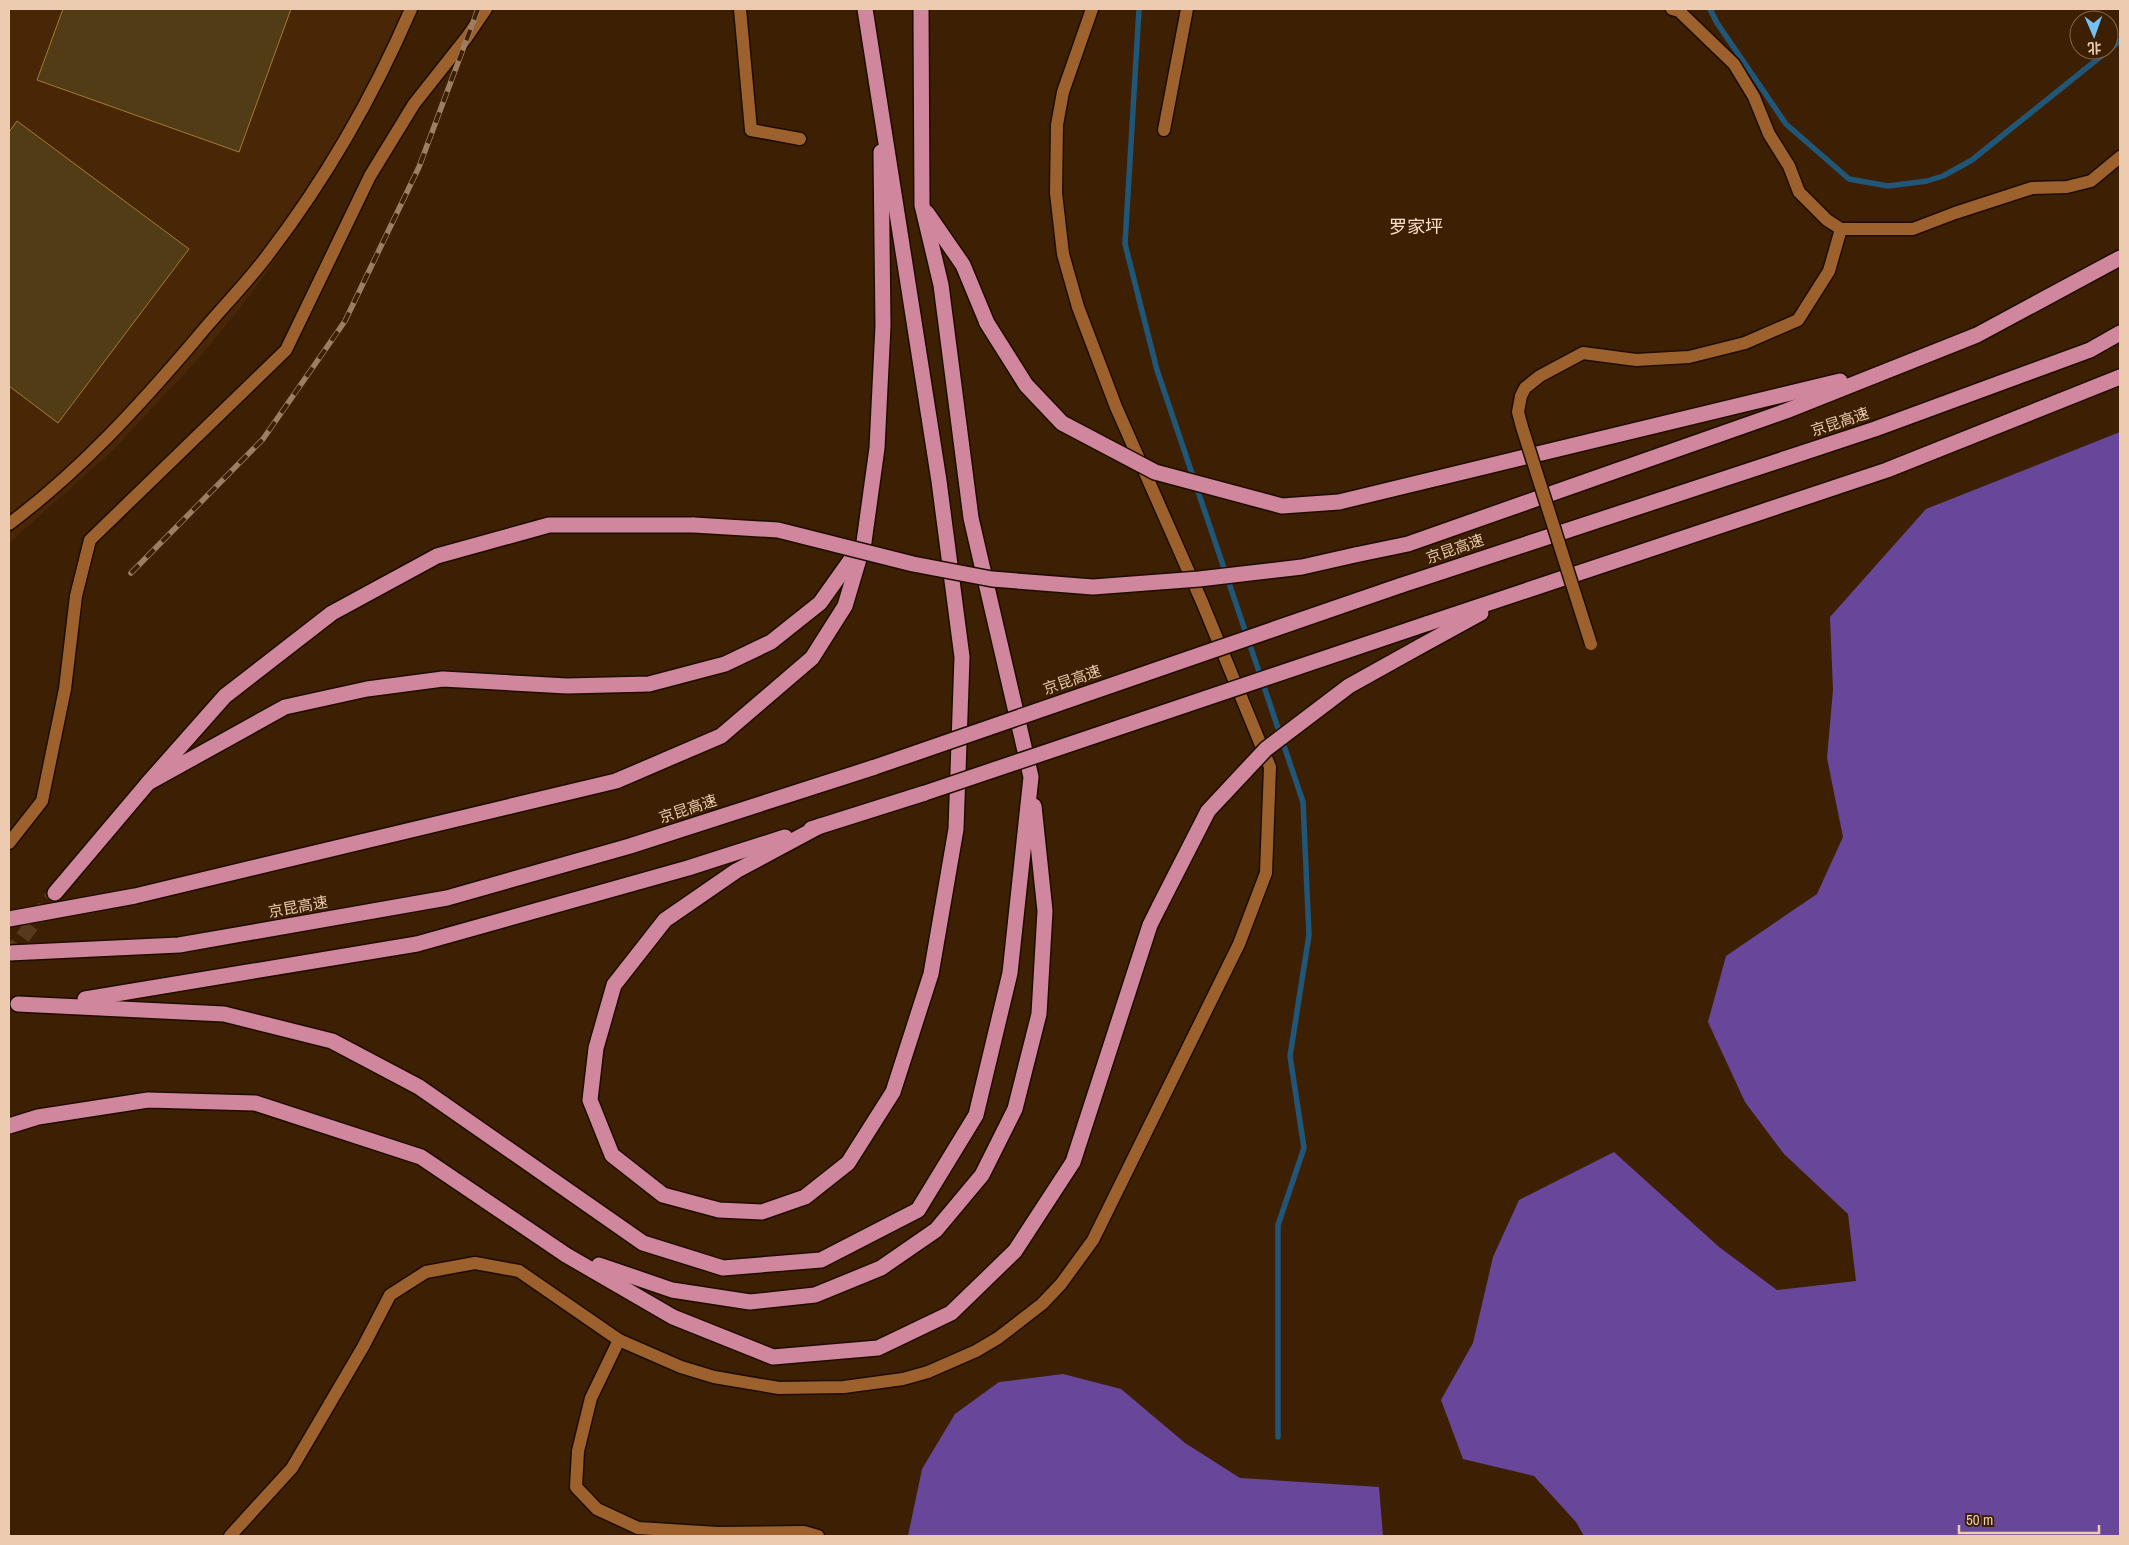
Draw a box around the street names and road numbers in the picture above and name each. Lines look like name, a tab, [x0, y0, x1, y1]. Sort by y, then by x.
street label: 京昆高速	[1808, 402, 1872, 441]
street label: 京昆高速	[1423, 529, 1487, 568]
street label: 京昆高速	[1040, 660, 1104, 699]
street label: 京昆高速	[656, 789, 720, 828]
street label: 京昆高速	[267, 891, 329, 922]

